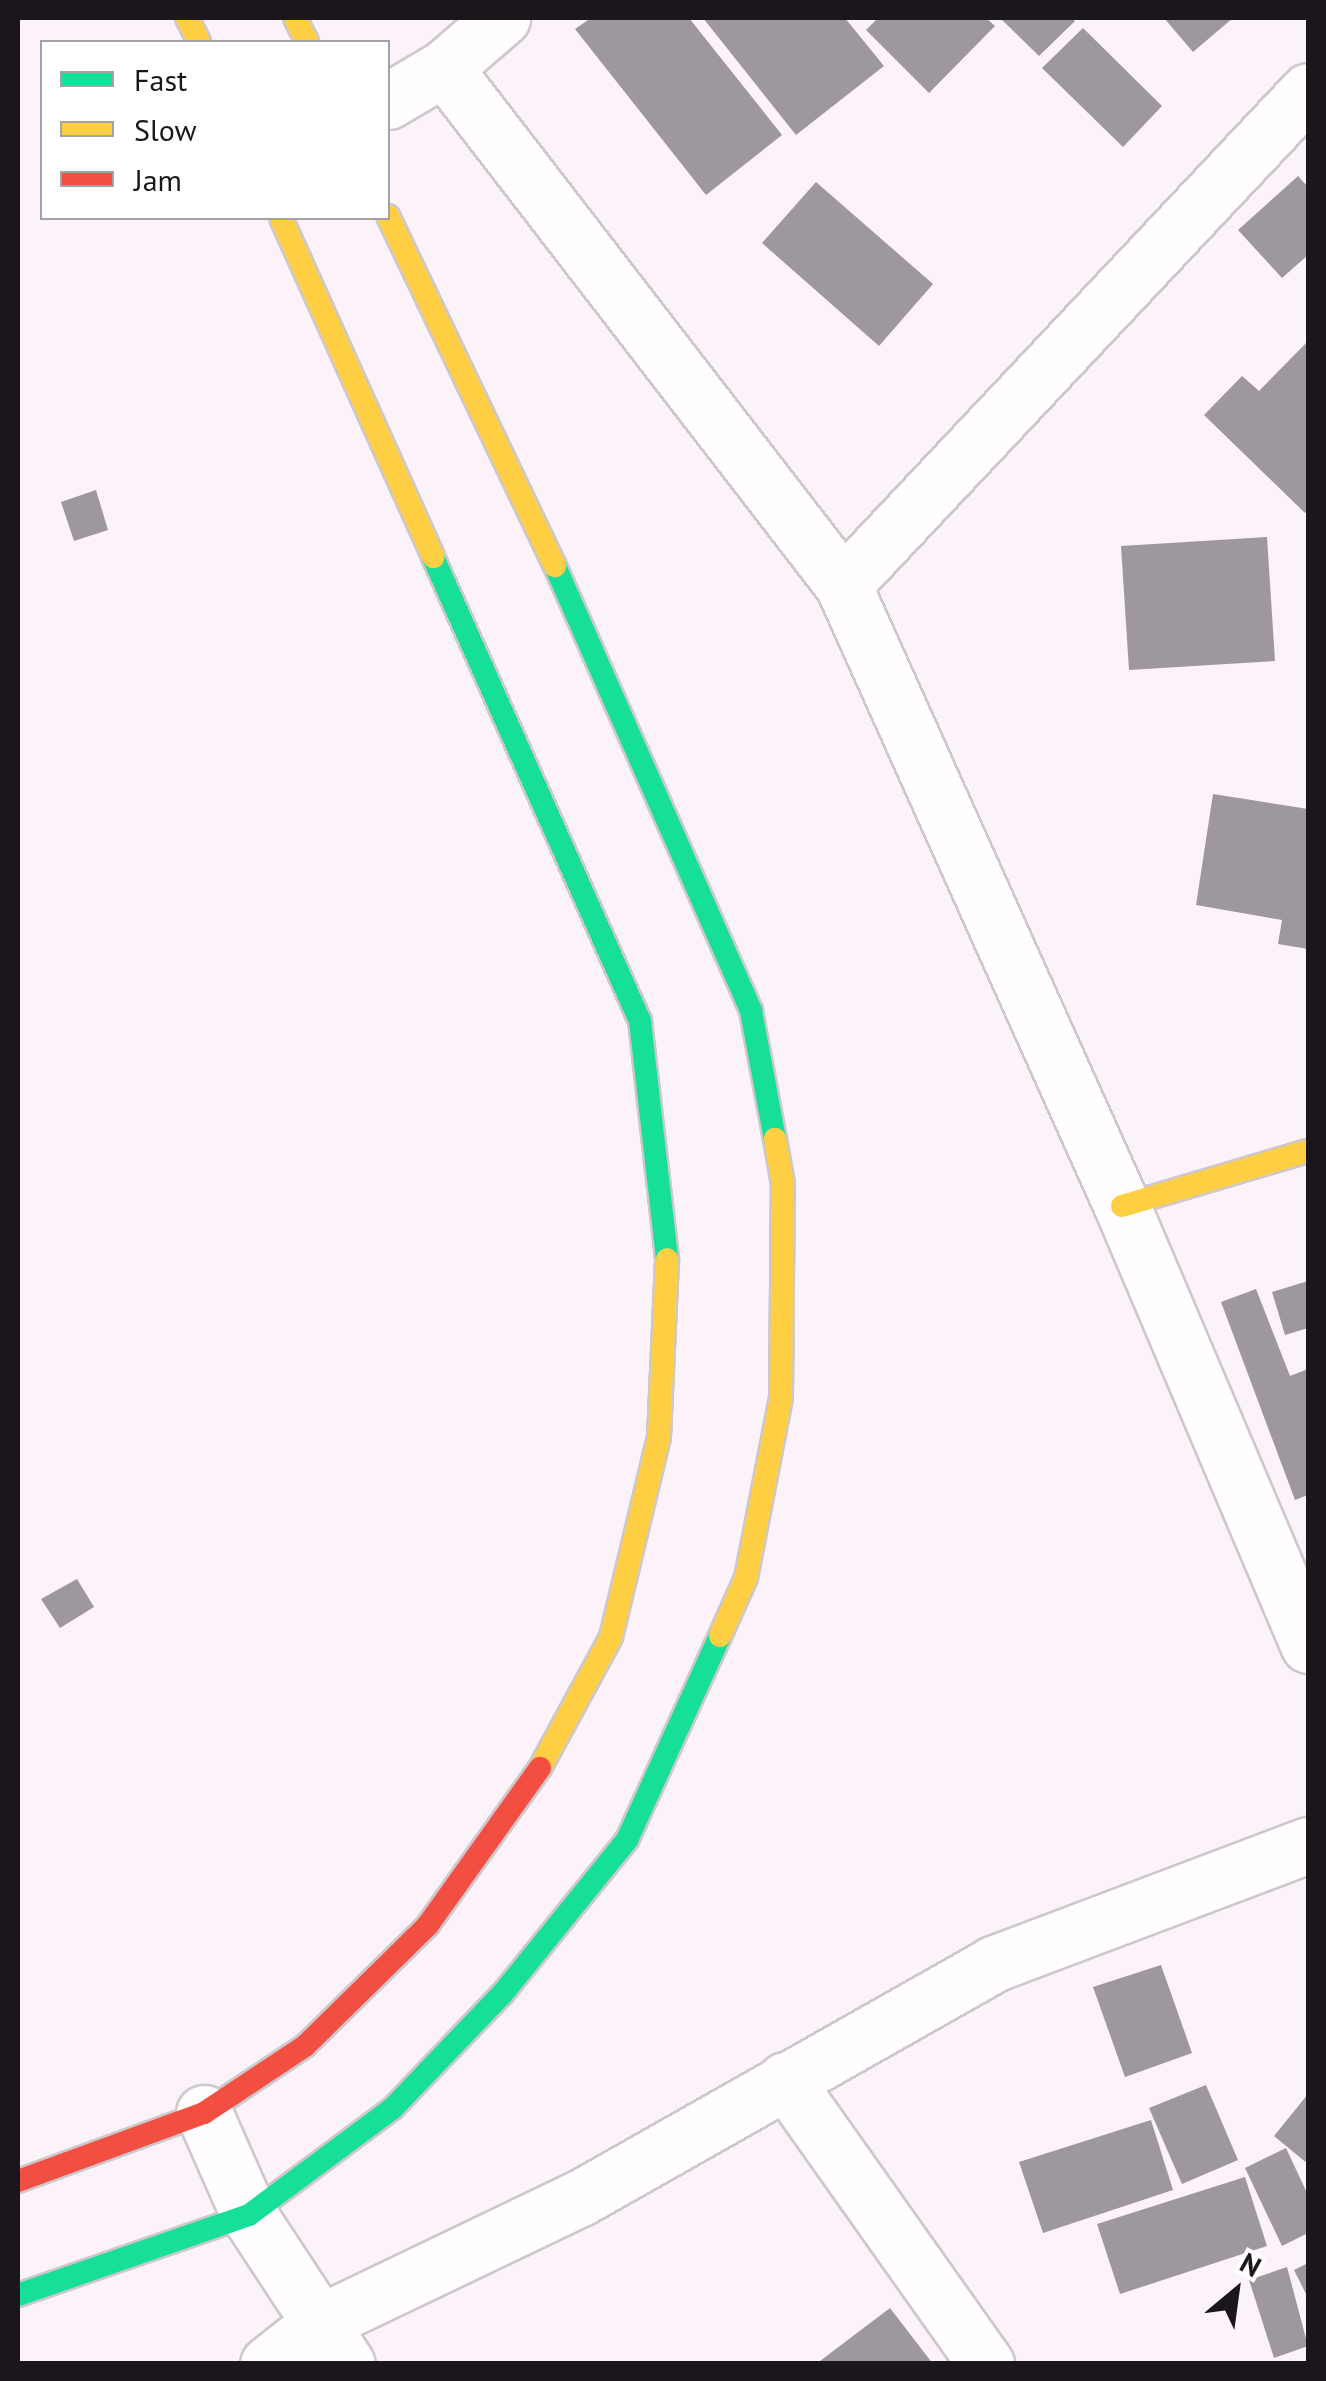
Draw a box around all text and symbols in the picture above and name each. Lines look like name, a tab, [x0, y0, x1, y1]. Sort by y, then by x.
legend	[40, 40, 390, 220]
text: Fast	[134, 60, 187, 99]
text: Slow	[134, 110, 197, 149]
text: Jam	[134, 160, 182, 199]
north arrow	[1186, 2241, 1286, 2341]
text: N	[1234, 2244, 1268, 2285]

